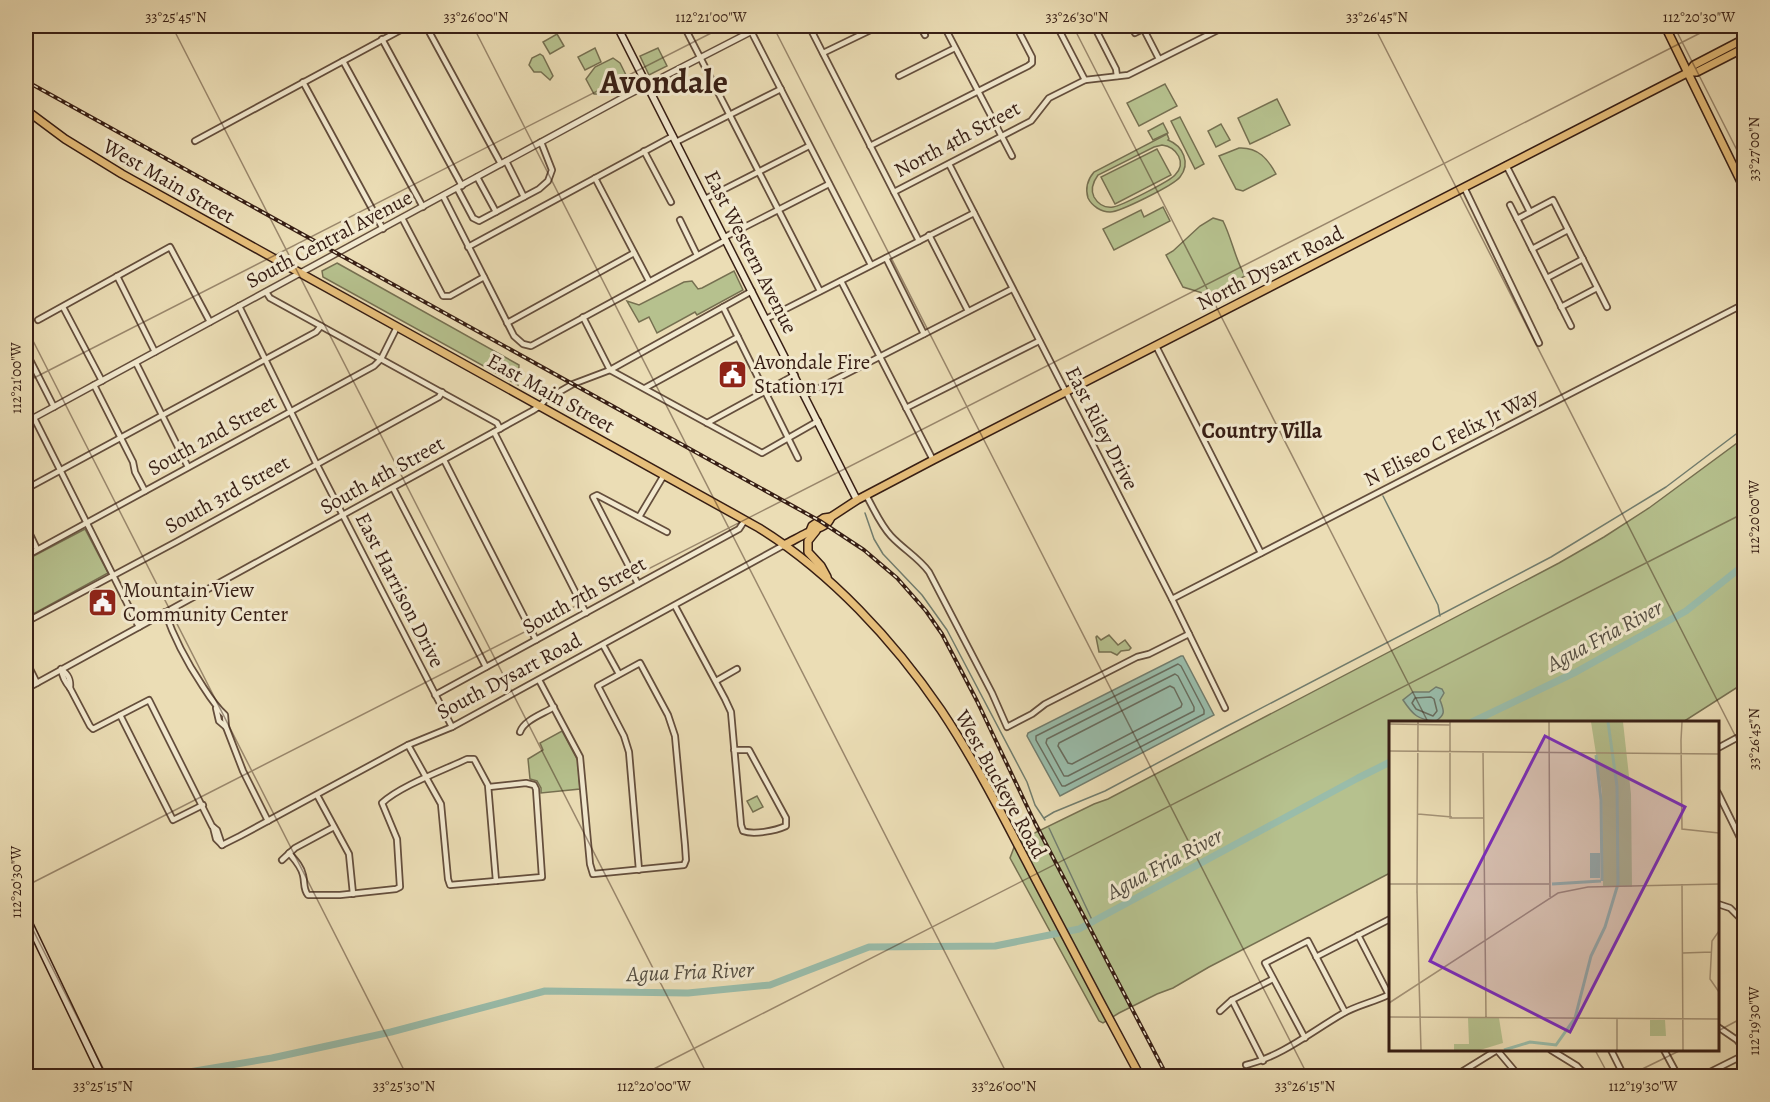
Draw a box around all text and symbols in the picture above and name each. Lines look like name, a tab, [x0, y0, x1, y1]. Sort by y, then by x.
text: 33°25'45"N	[145, 7, 207, 27]
text: 33°26'00"N	[444, 7, 509, 27]
text: 112°21'00"W	[675, 7, 747, 27]
text: 33°26'30"N	[1045, 7, 1109, 27]
text: 33°26'45"N	[1346, 7, 1408, 27]
text: 112°20'30"W	[1663, 7, 1735, 27]
district label: Avondale	[599, 59, 728, 104]
street label: North 4th Street	[889, 94, 1025, 184]
text: 33°27'00"N	[1744, 117, 1764, 181]
street label: West Main Street	[97, 131, 240, 230]
street label: East Western Avenue	[698, 166, 804, 338]
street label: South Central Avenue	[241, 183, 417, 295]
street label: North Dysart Road	[1192, 219, 1349, 317]
text: 112°21'00"W	[6, 342, 26, 414]
street label: East Main Street	[482, 346, 620, 440]
place label: Avondale Fire Station 171	[753, 348, 870, 400]
public building icon: Avondale Fire Station 171	[717, 358, 749, 390]
street label: East Riley Drive	[1059, 361, 1145, 495]
street label: N Eliseo C Felix Jr Way	[1359, 381, 1544, 493]
street label: South 2nd Street	[143, 388, 282, 482]
district label: Country Villa	[1202, 416, 1323, 446]
street label: South 4th Street	[315, 429, 449, 521]
street label: South 3rd Street	[160, 448, 294, 540]
text: 112°20'00"W	[1744, 480, 1764, 554]
street label: East Harrison Drive	[349, 508, 451, 672]
street label: South 7th Street	[517, 549, 651, 641]
place label: Mountain View Community Center	[123, 576, 288, 628]
public building icon: Mountain View Community Center	[86, 586, 118, 618]
water label: Agua Fria River	[1540, 592, 1669, 679]
street label: South Dysart Road	[432, 626, 587, 726]
street label: West Buckeye Road	[948, 704, 1054, 864]
text: 33°26'45"N	[1744, 708, 1764, 770]
inset map	[1389, 721, 1719, 1051]
water label: Agua Fria River	[1100, 820, 1229, 907]
text: 112°20'30"W	[6, 846, 26, 918]
water label: Agua Fria River	[625, 955, 755, 989]
text: 112°19'30"W	[1744, 986, 1764, 1056]
text: 33°25'15"N	[73, 1076, 133, 1096]
text: 33°25'30"N	[373, 1076, 436, 1096]
text: 112°20'00"W	[617, 1076, 691, 1096]
text: 33°26'00"N	[972, 1076, 1037, 1096]
text: 33°26'15"N	[1275, 1076, 1335, 1096]
text: 112°19'30"W	[1608, 1076, 1678, 1096]

